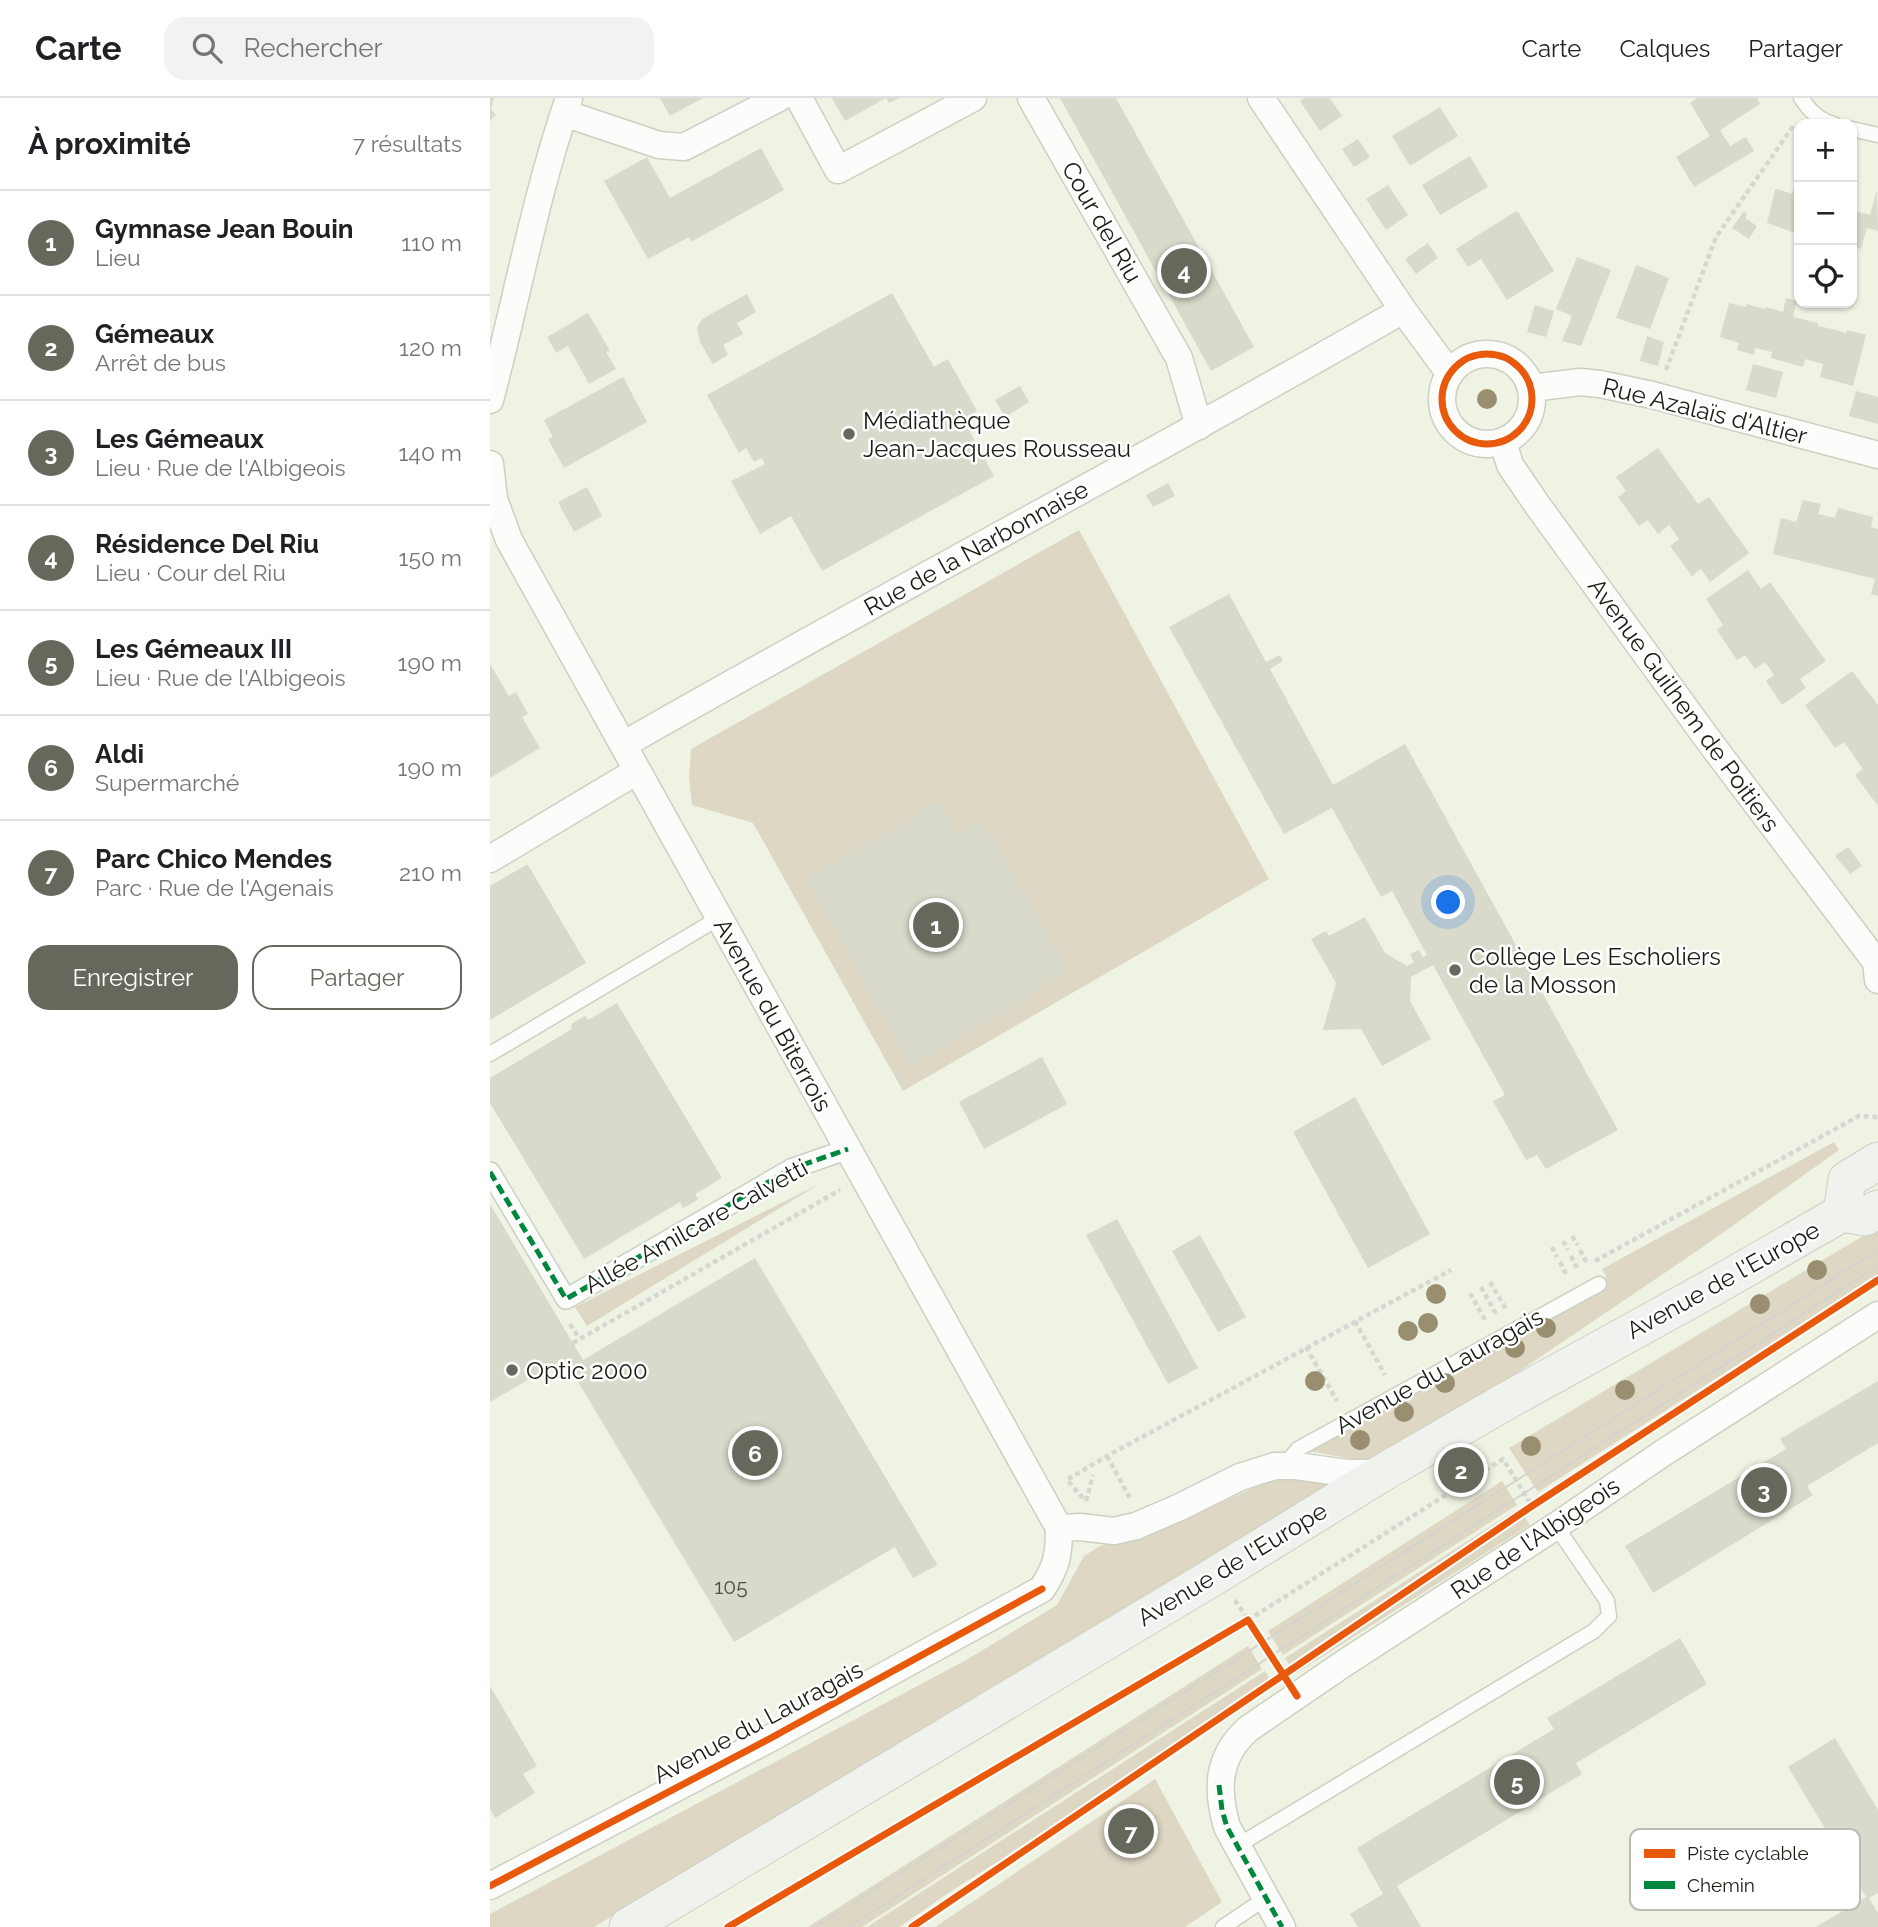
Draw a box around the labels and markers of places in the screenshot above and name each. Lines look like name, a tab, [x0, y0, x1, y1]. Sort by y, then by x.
pin: 4	[1161, 245, 1207, 297]
place label: Médiathèque Jean-Jacques Rousseau	[863, 406, 1131, 463]
marker: Médiathèque Jean-Jacques Rousseau	[841, 426, 857, 442]
pin: 1	[913, 899, 959, 951]
place label: Collège Les Escholiers de la Mosson	[1469, 942, 1721, 999]
marker: Collège Les Escholiers de la Mosson	[1447, 962, 1463, 978]
place label: Optic 2000	[526, 1356, 648, 1385]
marker: Optic 2000	[504, 1362, 520, 1378]
pin: 6	[732, 1427, 778, 1479]
pin: 2	[1438, 1444, 1484, 1496]
pin: 3	[1741, 1464, 1787, 1516]
pin: 5	[1494, 1756, 1540, 1808]
pin: 7	[1108, 1805, 1154, 1857]

